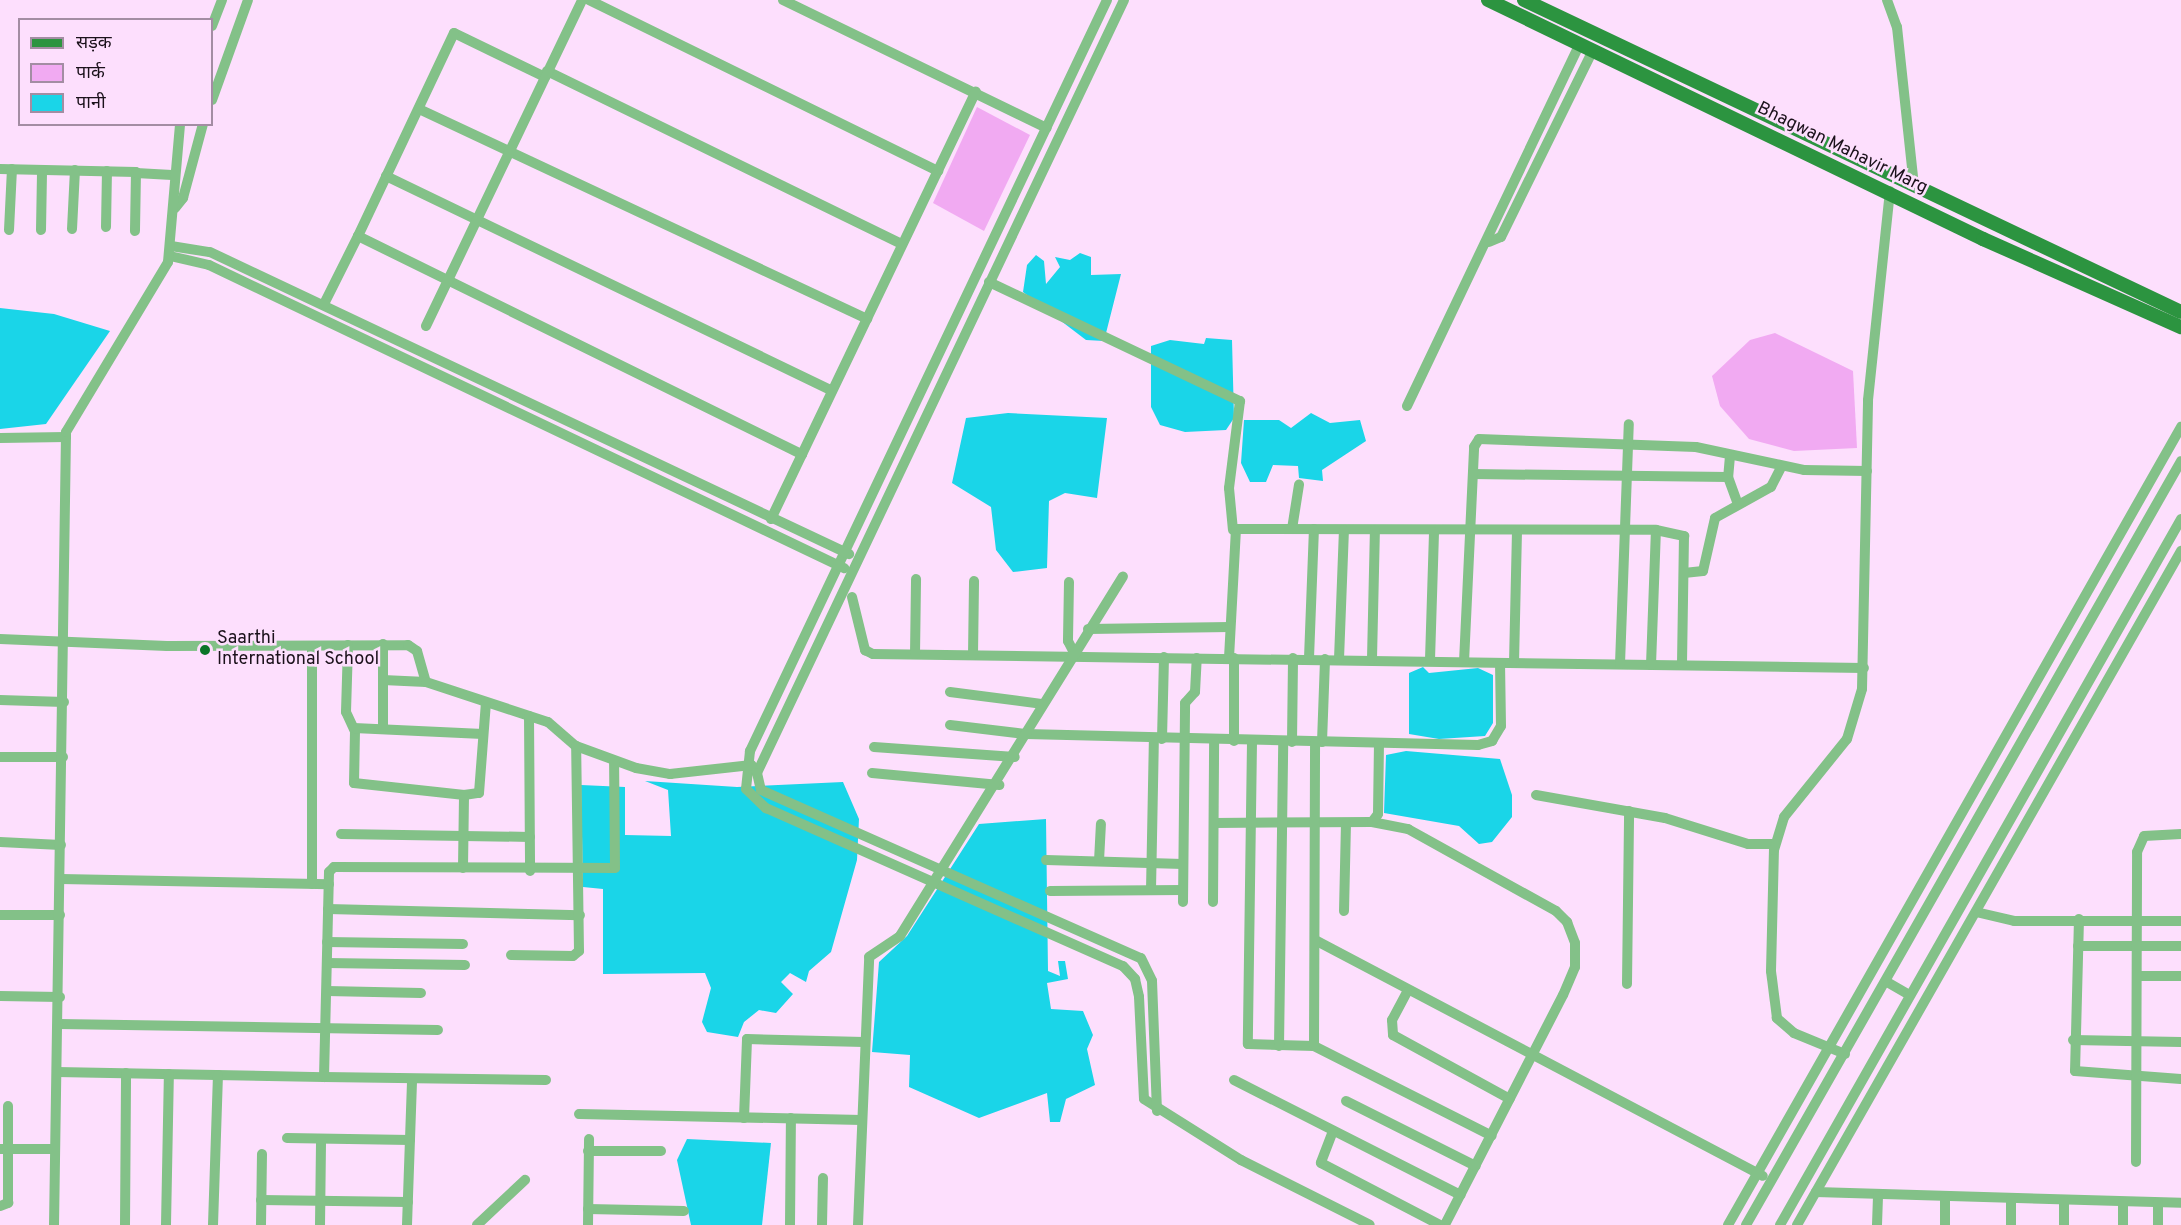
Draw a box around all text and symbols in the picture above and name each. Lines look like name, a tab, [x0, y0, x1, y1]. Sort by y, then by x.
legend	[18, 18, 213, 126]
text: सड़क	[76, 32, 112, 55]
text: पार्क	[76, 62, 105, 85]
text: पानी	[76, 92, 106, 115]
street label: Bhagwan Mahavir Marg	[1753, 98, 1931, 200]
place label: Saarthi International School	[217, 629, 379, 672]
marker: Saarthi International School	[198, 643, 212, 657]

